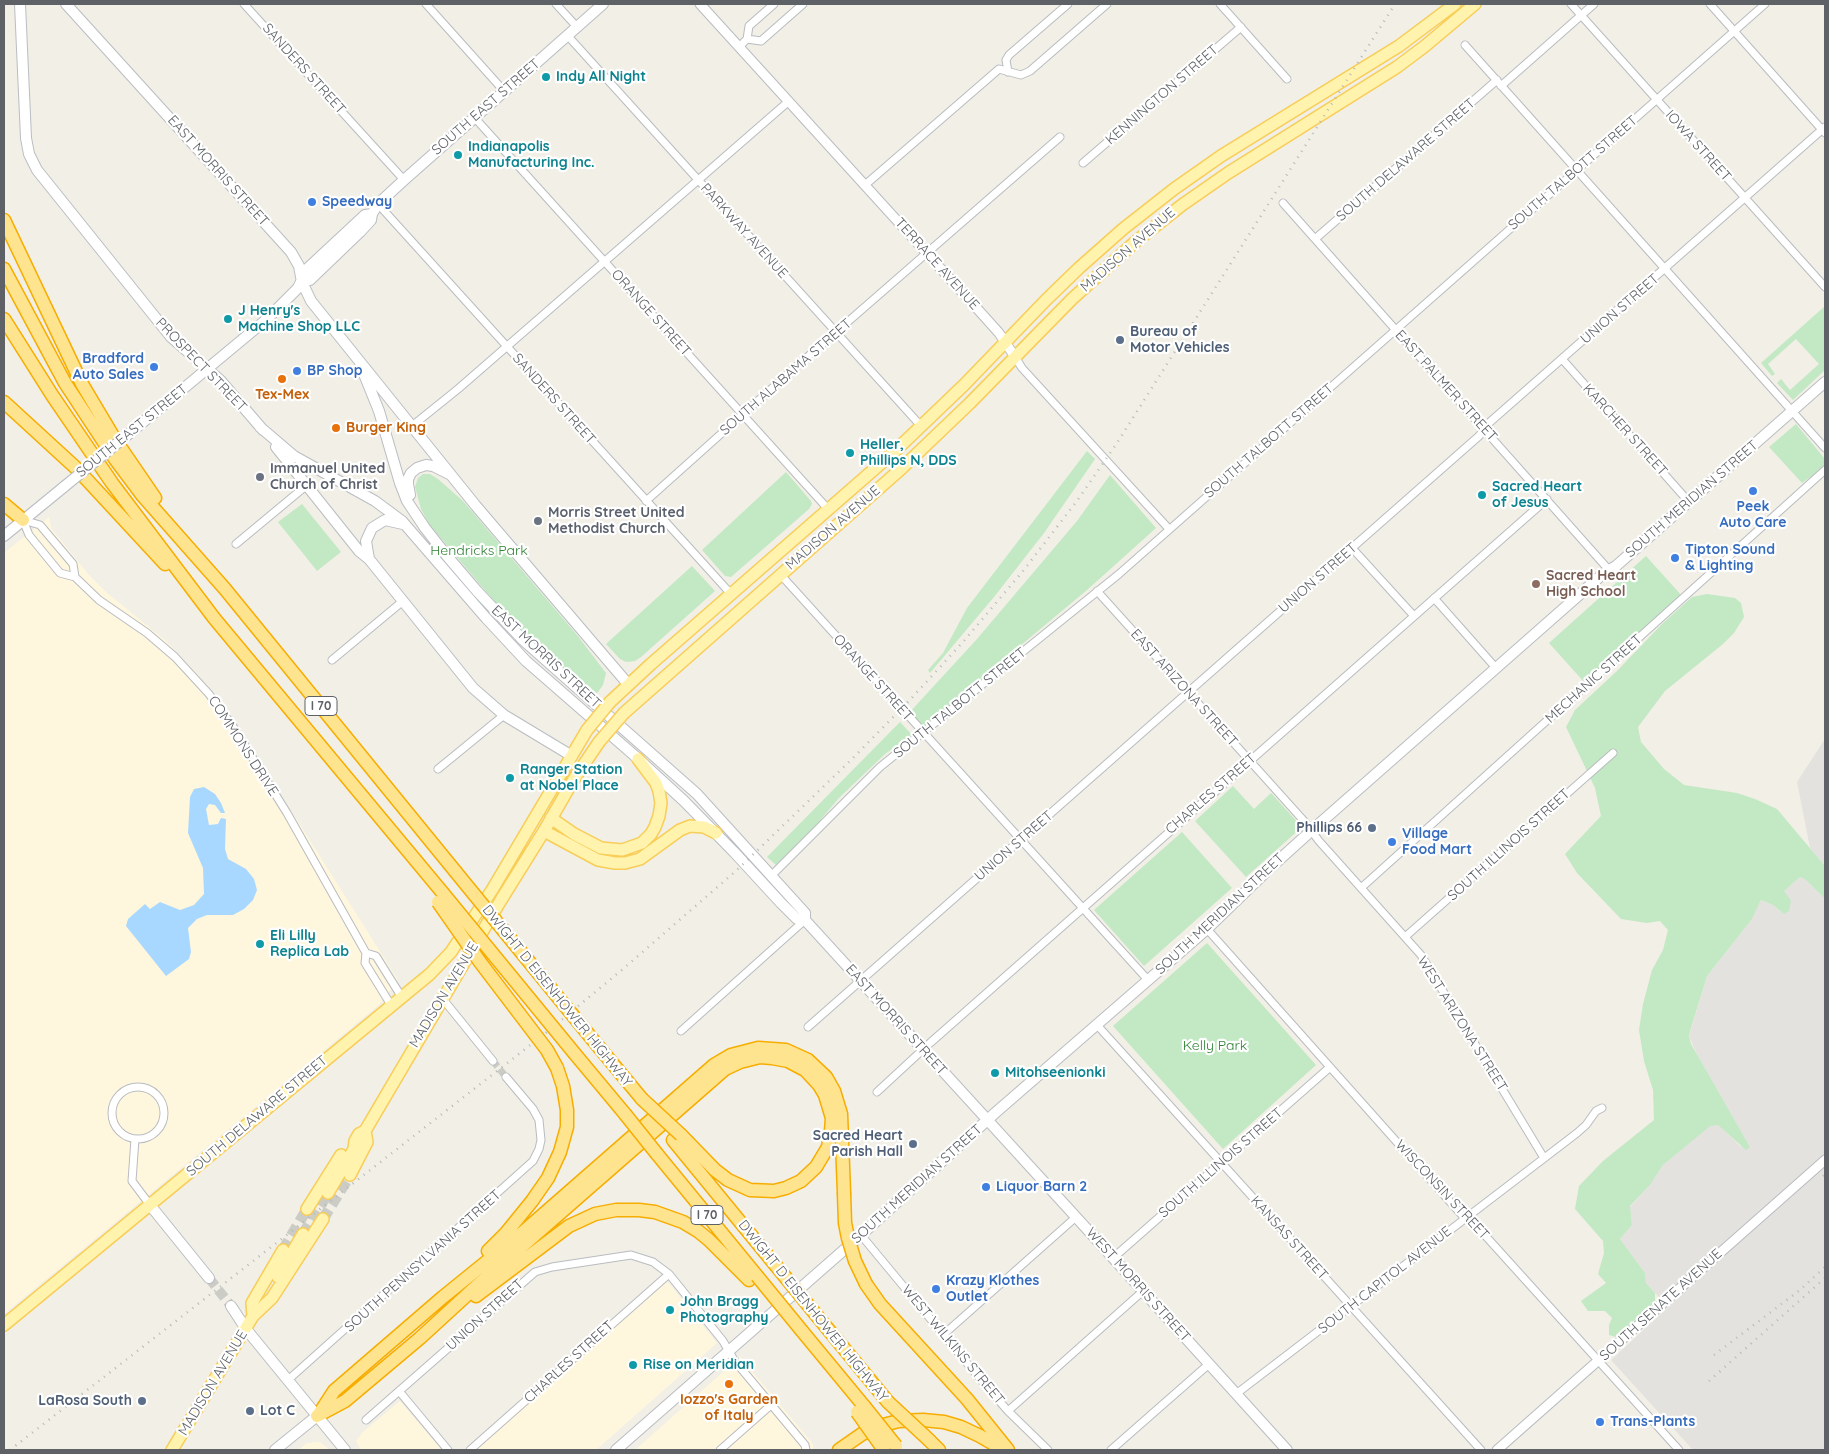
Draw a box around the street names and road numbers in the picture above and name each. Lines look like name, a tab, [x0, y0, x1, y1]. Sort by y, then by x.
street label: SANDERS STREET	[259, 20, 349, 118]
street label: KENNINGTON STREET	[1102, 41, 1222, 149]
street label: SOUTH EAST STREET	[428, 55, 544, 159]
street label: SOUTH DELAWARE STREET	[1333, 95, 1479, 225]
street label: IOWA STREET	[1662, 107, 1734, 185]
street label: EAST MORRIS STREET	[164, 112, 272, 230]
street label: SOUTH TALBOTT STREET	[1505, 112, 1641, 234]
street label: PARKWAY AVENUE	[697, 180, 791, 282]
street label: MADISON AVENUE	[1077, 204, 1179, 296]
street label: TERRACE AVENUE	[891, 214, 983, 314]
street label: ORANGE STREET	[608, 266, 694, 360]
street label: UNION STREET	[1577, 270, 1663, 348]
street label: PROSPECT STREET	[152, 315, 250, 415]
street label: SOUTH ALABAMA STREET	[717, 315, 855, 439]
street label: EAST PALMER STREET	[1391, 327, 1501, 445]
street label: SANDERS STREET	[509, 350, 599, 448]
street label: SOUTH TALBOTT STREET	[1201, 380, 1337, 502]
street label: KARCHER STREET	[1579, 380, 1671, 480]
street label: SOUTH EAST STREET	[73, 381, 191, 481]
street label: SOUTH MERIDIAN STREET	[1622, 437, 1762, 561]
street label: MADISON AVENUE	[782, 482, 884, 574]
street label: UNION STREET	[1275, 539, 1361, 617]
street label: EAST MORRIS STREET	[488, 602, 604, 712]
street label: EAST ARIZONA STREET	[1127, 626, 1241, 750]
street label: ORANGE STREET	[830, 631, 916, 725]
street label: MECHANIC STREET	[1542, 631, 1646, 727]
street label: SOUTH TALBOTT STREET	[890, 644, 1030, 762]
street label: COMMONS DRIVE	[204, 693, 282, 799]
road number: I 70	[305, 696, 337, 716]
street label: CHARLES STREET	[1162, 750, 1260, 838]
street label: SOUTH ILLINOIS STREET	[1444, 786, 1574, 904]
street label: UNION STREET	[971, 807, 1057, 885]
street label: SOUTH MERIDIAN STREET	[1152, 850, 1288, 978]
street label: DWIGHT D EISENHOWER HIGHWAY	[478, 902, 636, 1090]
street label: MADISON AVENUE	[406, 939, 482, 1051]
street label: WEST ARIZONA STREET	[1413, 953, 1511, 1095]
street label: EAST MORRIS STREET	[842, 961, 950, 1079]
street label: SOUTH DELAWARE STREET	[183, 1052, 331, 1180]
street label: SOUTH ILLINOIS STREET	[1155, 1105, 1287, 1221]
street label: SOUTH MERIDIAN STREET	[848, 1121, 986, 1247]
street label: WISCONSIN STREET	[1391, 1137, 1493, 1243]
street label: SOUTH PENNSYLVANIA STREET	[341, 1186, 505, 1336]
street label: KANSAS STREET	[1247, 1192, 1331, 1284]
road number: I 70	[691, 1206, 723, 1224]
street label: DWIGHT D EISENHOWER HIGHWAY	[734, 1217, 892, 1405]
street label: SOUTH CAPITOL AVENUE	[1315, 1223, 1455, 1337]
street label: WEST MORRIS STREET	[1082, 1224, 1194, 1346]
street label: SOUTH SENATE AVENUE	[1596, 1246, 1726, 1364]
street label: UNION STREET	[443, 1276, 527, 1354]
street label: WEST WILKINS STREET	[898, 1282, 1008, 1408]
street label: CHARLES STREET	[521, 1317, 617, 1407]
street label: MADISON AVENUE	[175, 1327, 251, 1439]

